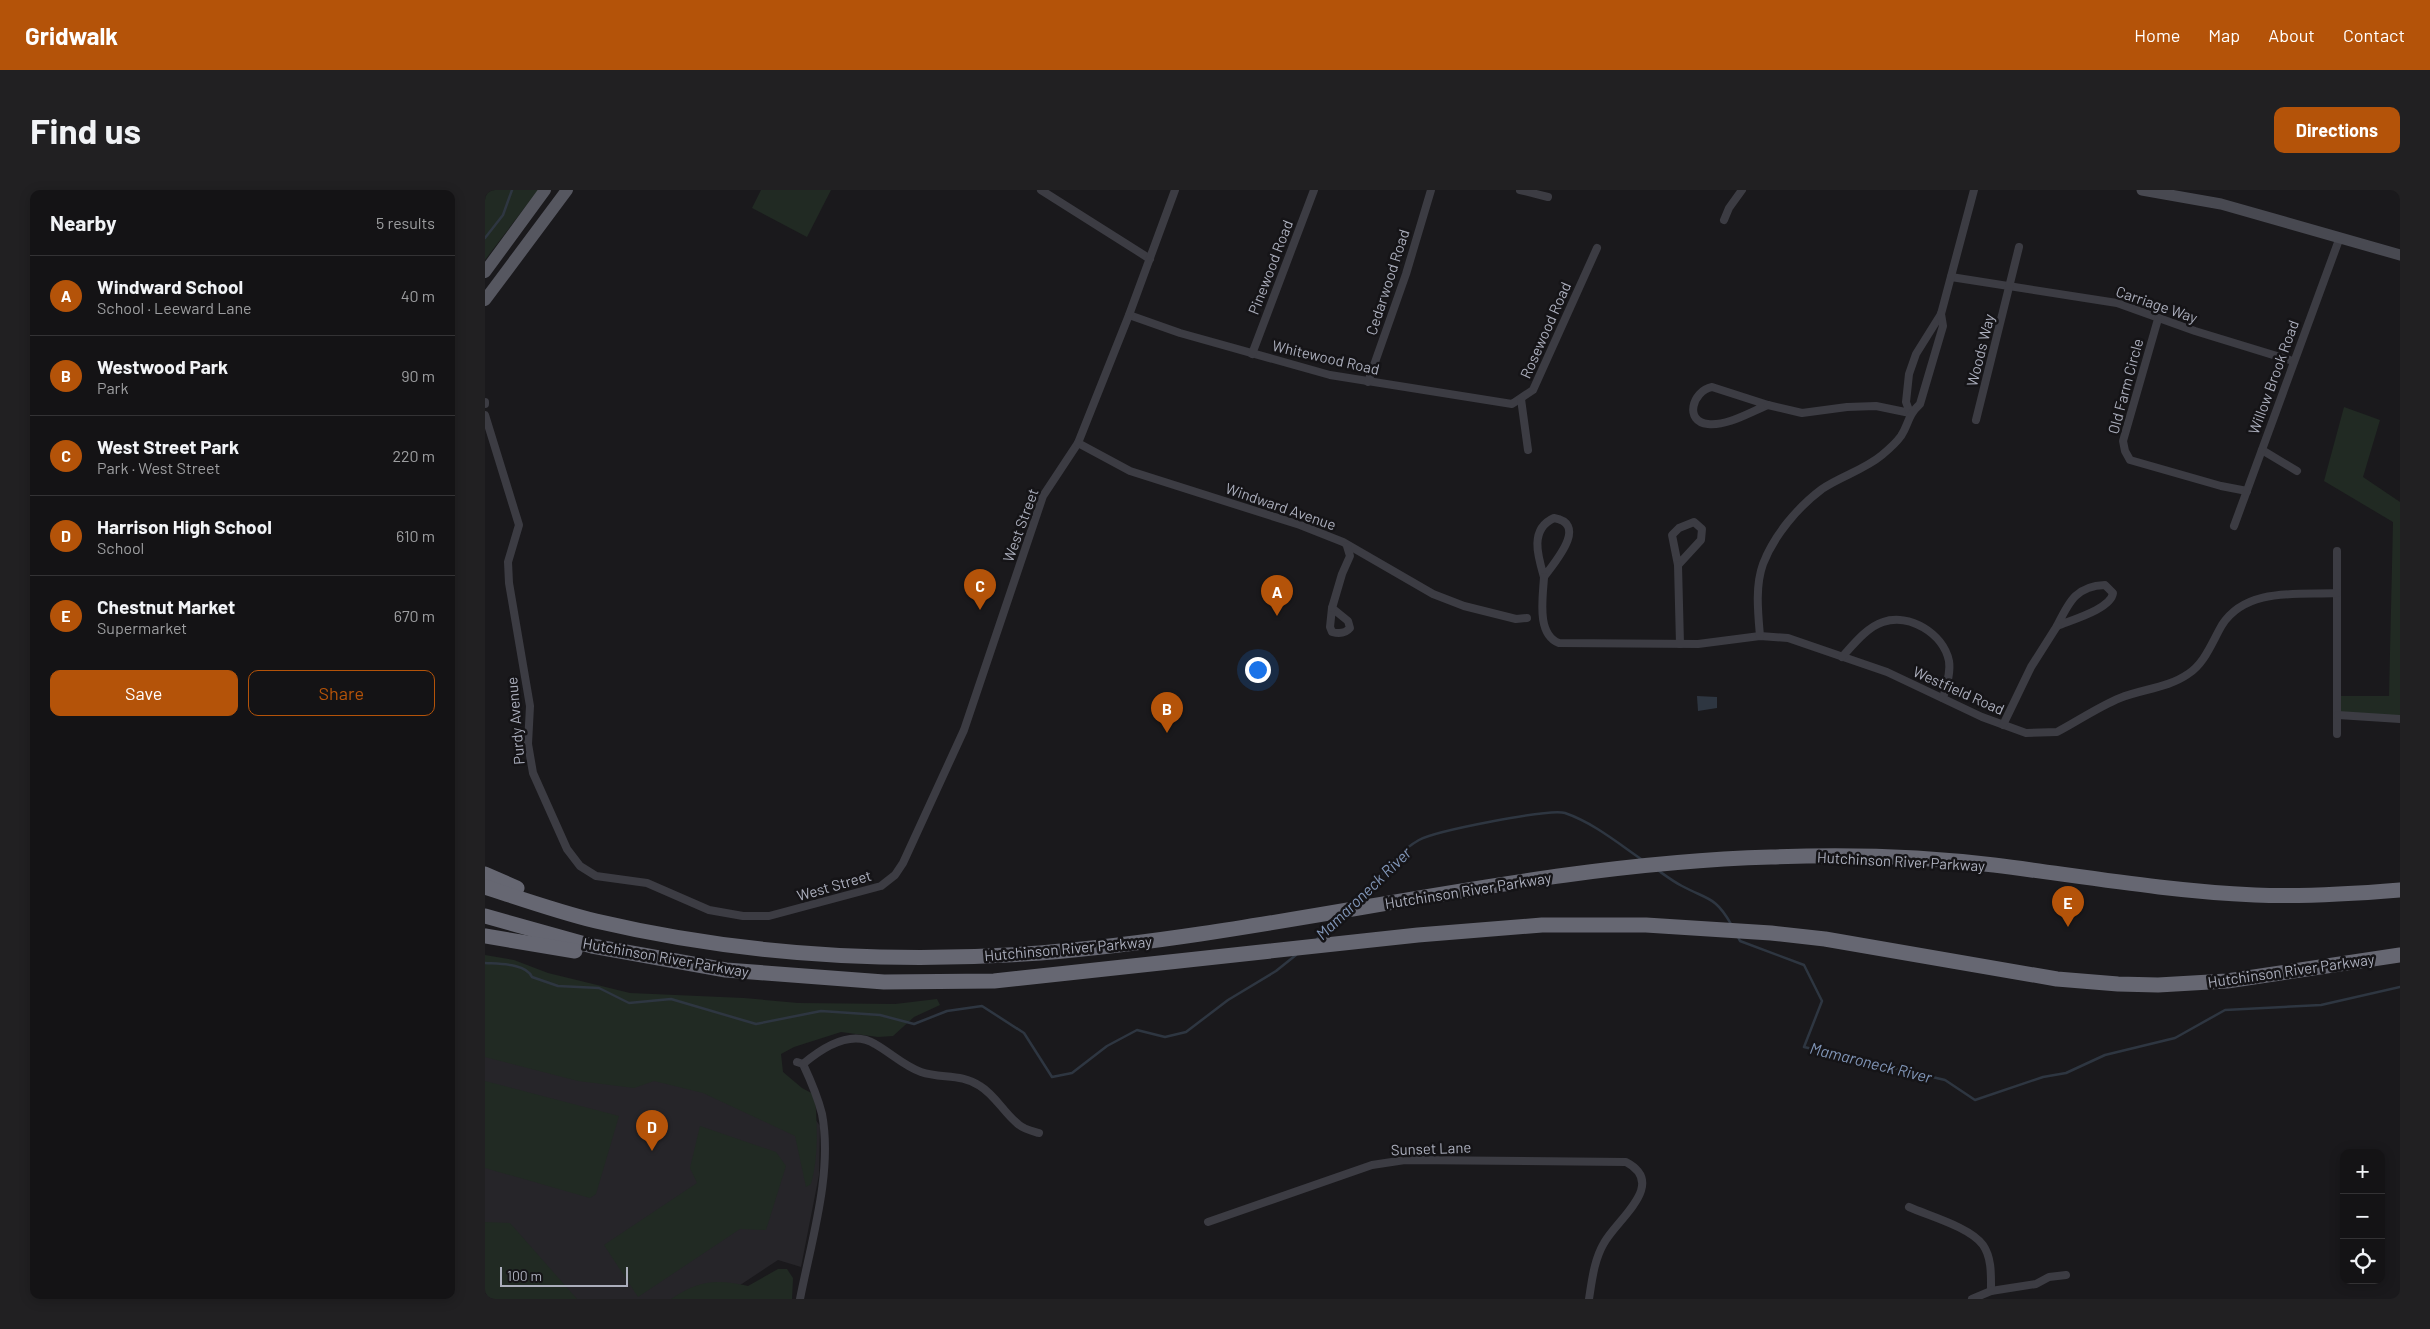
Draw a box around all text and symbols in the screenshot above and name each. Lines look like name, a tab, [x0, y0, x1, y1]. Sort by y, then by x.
text: Gridwalk	[25, 21, 118, 50]
text: Home	[2134, 24, 2180, 46]
text: Map	[2208, 24, 2240, 46]
text: About	[2268, 24, 2315, 46]
text: Contact	[2343, 24, 2405, 46]
button: Directions	[2274, 107, 2400, 153]
text: Find us	[30, 109, 141, 151]
text: Nearby	[50, 210, 116, 235]
text: 5 results	[376, 213, 435, 232]
street label: Pinewood Road	[1244, 217, 1296, 317]
street label: Cedarwood Road	[1361, 227, 1413, 337]
text: Windward School	[97, 275, 243, 298]
street label: Rosewood Road	[1516, 279, 1574, 381]
street label: Carriage Way	[2114, 282, 2200, 326]
text: A	[61, 286, 71, 305]
text: 40 m	[401, 286, 435, 305]
text: School · Leeward Lane	[97, 298, 252, 317]
street label: Woods Way	[1962, 312, 1998, 388]
street label: Willow Brook Road	[2244, 317, 2302, 437]
street label: Whitewood Road	[1271, 336, 1381, 378]
street label: Old Farm Circle	[2104, 336, 2146, 436]
text: Westwood Park	[97, 355, 228, 378]
text: B	[61, 366, 71, 385]
text: 90 m	[401, 366, 435, 385]
text: Park	[97, 378, 128, 397]
text: West Street Park	[97, 435, 239, 458]
text: C	[61, 446, 71, 465]
text: 220 m	[392, 446, 435, 465]
text: Park · West Street	[97, 458, 220, 477]
street label: Windward Avenue	[1223, 479, 1339, 533]
street label: West Street	[998, 486, 1042, 564]
text: Harrison High School	[97, 515, 272, 538]
text: D	[61, 526, 71, 545]
text: 610 m	[396, 526, 435, 545]
text: School	[97, 538, 144, 557]
pin: C	[964, 569, 996, 610]
pin: A	[1261, 575, 1293, 616]
text: Chestnut Market	[97, 595, 235, 618]
text: E	[61, 606, 71, 625]
text: 670 m	[394, 606, 435, 625]
text: Supermarket	[97, 618, 187, 637]
your location	[1245, 657, 1271, 683]
street label: Westfield Road	[1911, 662, 2007, 718]
button: Save	[50, 670, 238, 716]
button: Share	[248, 670, 435, 716]
street label: Purdy Avenue	[502, 676, 528, 766]
pin: B	[1151, 692, 1183, 733]
water label: Mamaroneck River	[1311, 842, 1415, 943]
street label: Hutchinson River Parkway	[1816, 848, 1986, 874]
street label: West Street	[795, 866, 873, 904]
street label: Hutchinson River Parkway	[1383, 868, 1553, 912]
pin: E	[2052, 886, 2084, 927]
street label: Hutchinson River Parkway	[983, 932, 1153, 964]
street label: Hutchinson River Parkway	[582, 934, 751, 980]
street label: Hutchinson River Parkway	[2206, 949, 2376, 991]
water label: Mamaroneck River	[1808, 1038, 1935, 1087]
pin: D	[636, 1110, 668, 1151]
street label: Sunset Lane	[1390, 1138, 1472, 1158]
map controls	[2340, 1149, 2385, 1284]
button: +	[2340, 1149, 2385, 1194]
button: −	[2340, 1194, 2385, 1239]
button: locate	[2340, 1239, 2385, 1284]
scale bar	[500, 1264, 627, 1287]
text: 100 m	[507, 1267, 542, 1284]

